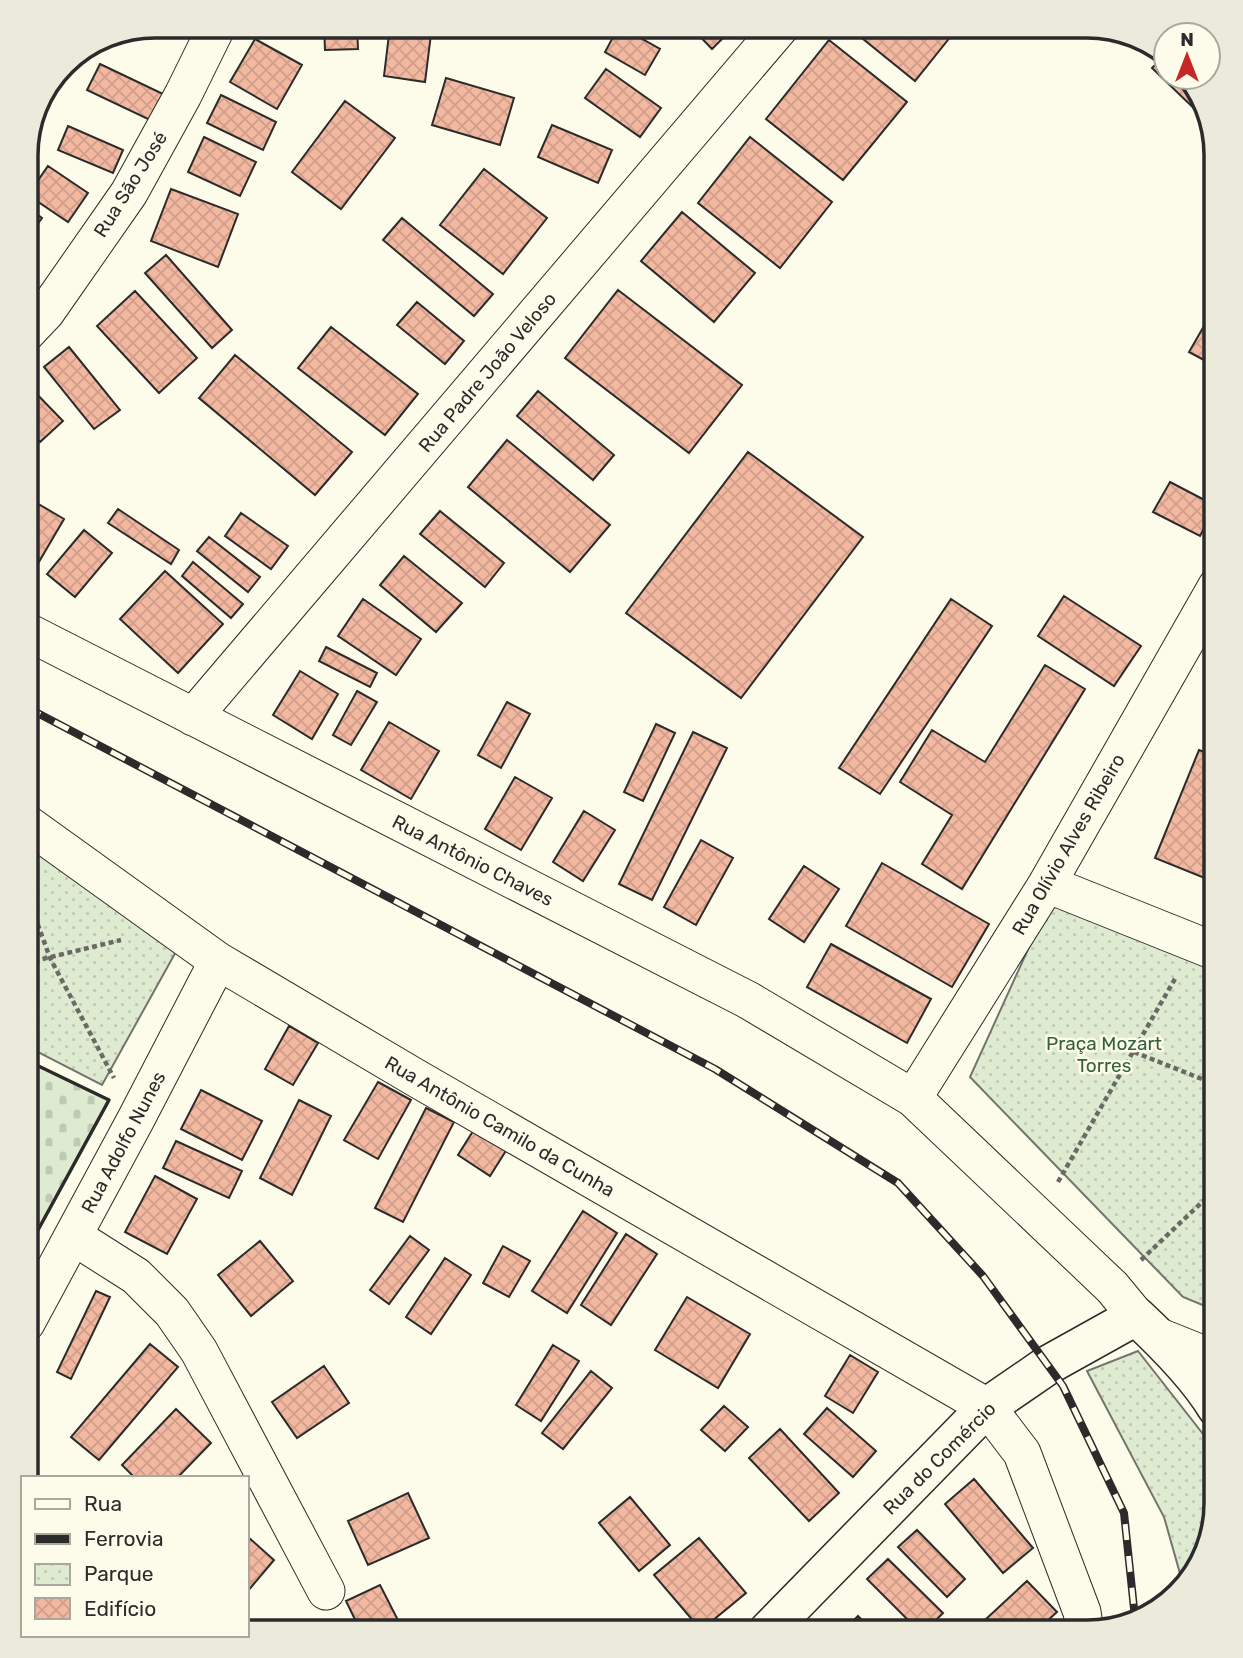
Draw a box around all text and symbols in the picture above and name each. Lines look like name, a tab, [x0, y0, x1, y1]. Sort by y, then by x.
north arrow	[1152, 21, 1222, 91]
text: N	[1180, 28, 1194, 51]
street label: Rua São José	[89, 127, 172, 241]
street label: Rua Padre João Veloso	[414, 288, 561, 457]
street label: Rua Olívio Alves Ribeiro	[1007, 750, 1130, 939]
street label: Rua Antônio Chaves	[388, 810, 557, 911]
park label: Praça Mozart Torres	[1046, 1032, 1163, 1077]
street label: Rua Antônio Camilo da Cunha	[381, 1051, 619, 1202]
street label: Rua Adolfo Nunes	[76, 1067, 170, 1217]
street label: Rua do Comércio	[878, 1397, 1001, 1520]
legend	[21, 1476, 248, 1637]
text: Rua	[84, 1491, 122, 1516]
text: Ferrovia	[84, 1526, 164, 1551]
text: Parque	[84, 1561, 154, 1586]
text: Edifício	[84, 1596, 156, 1621]

